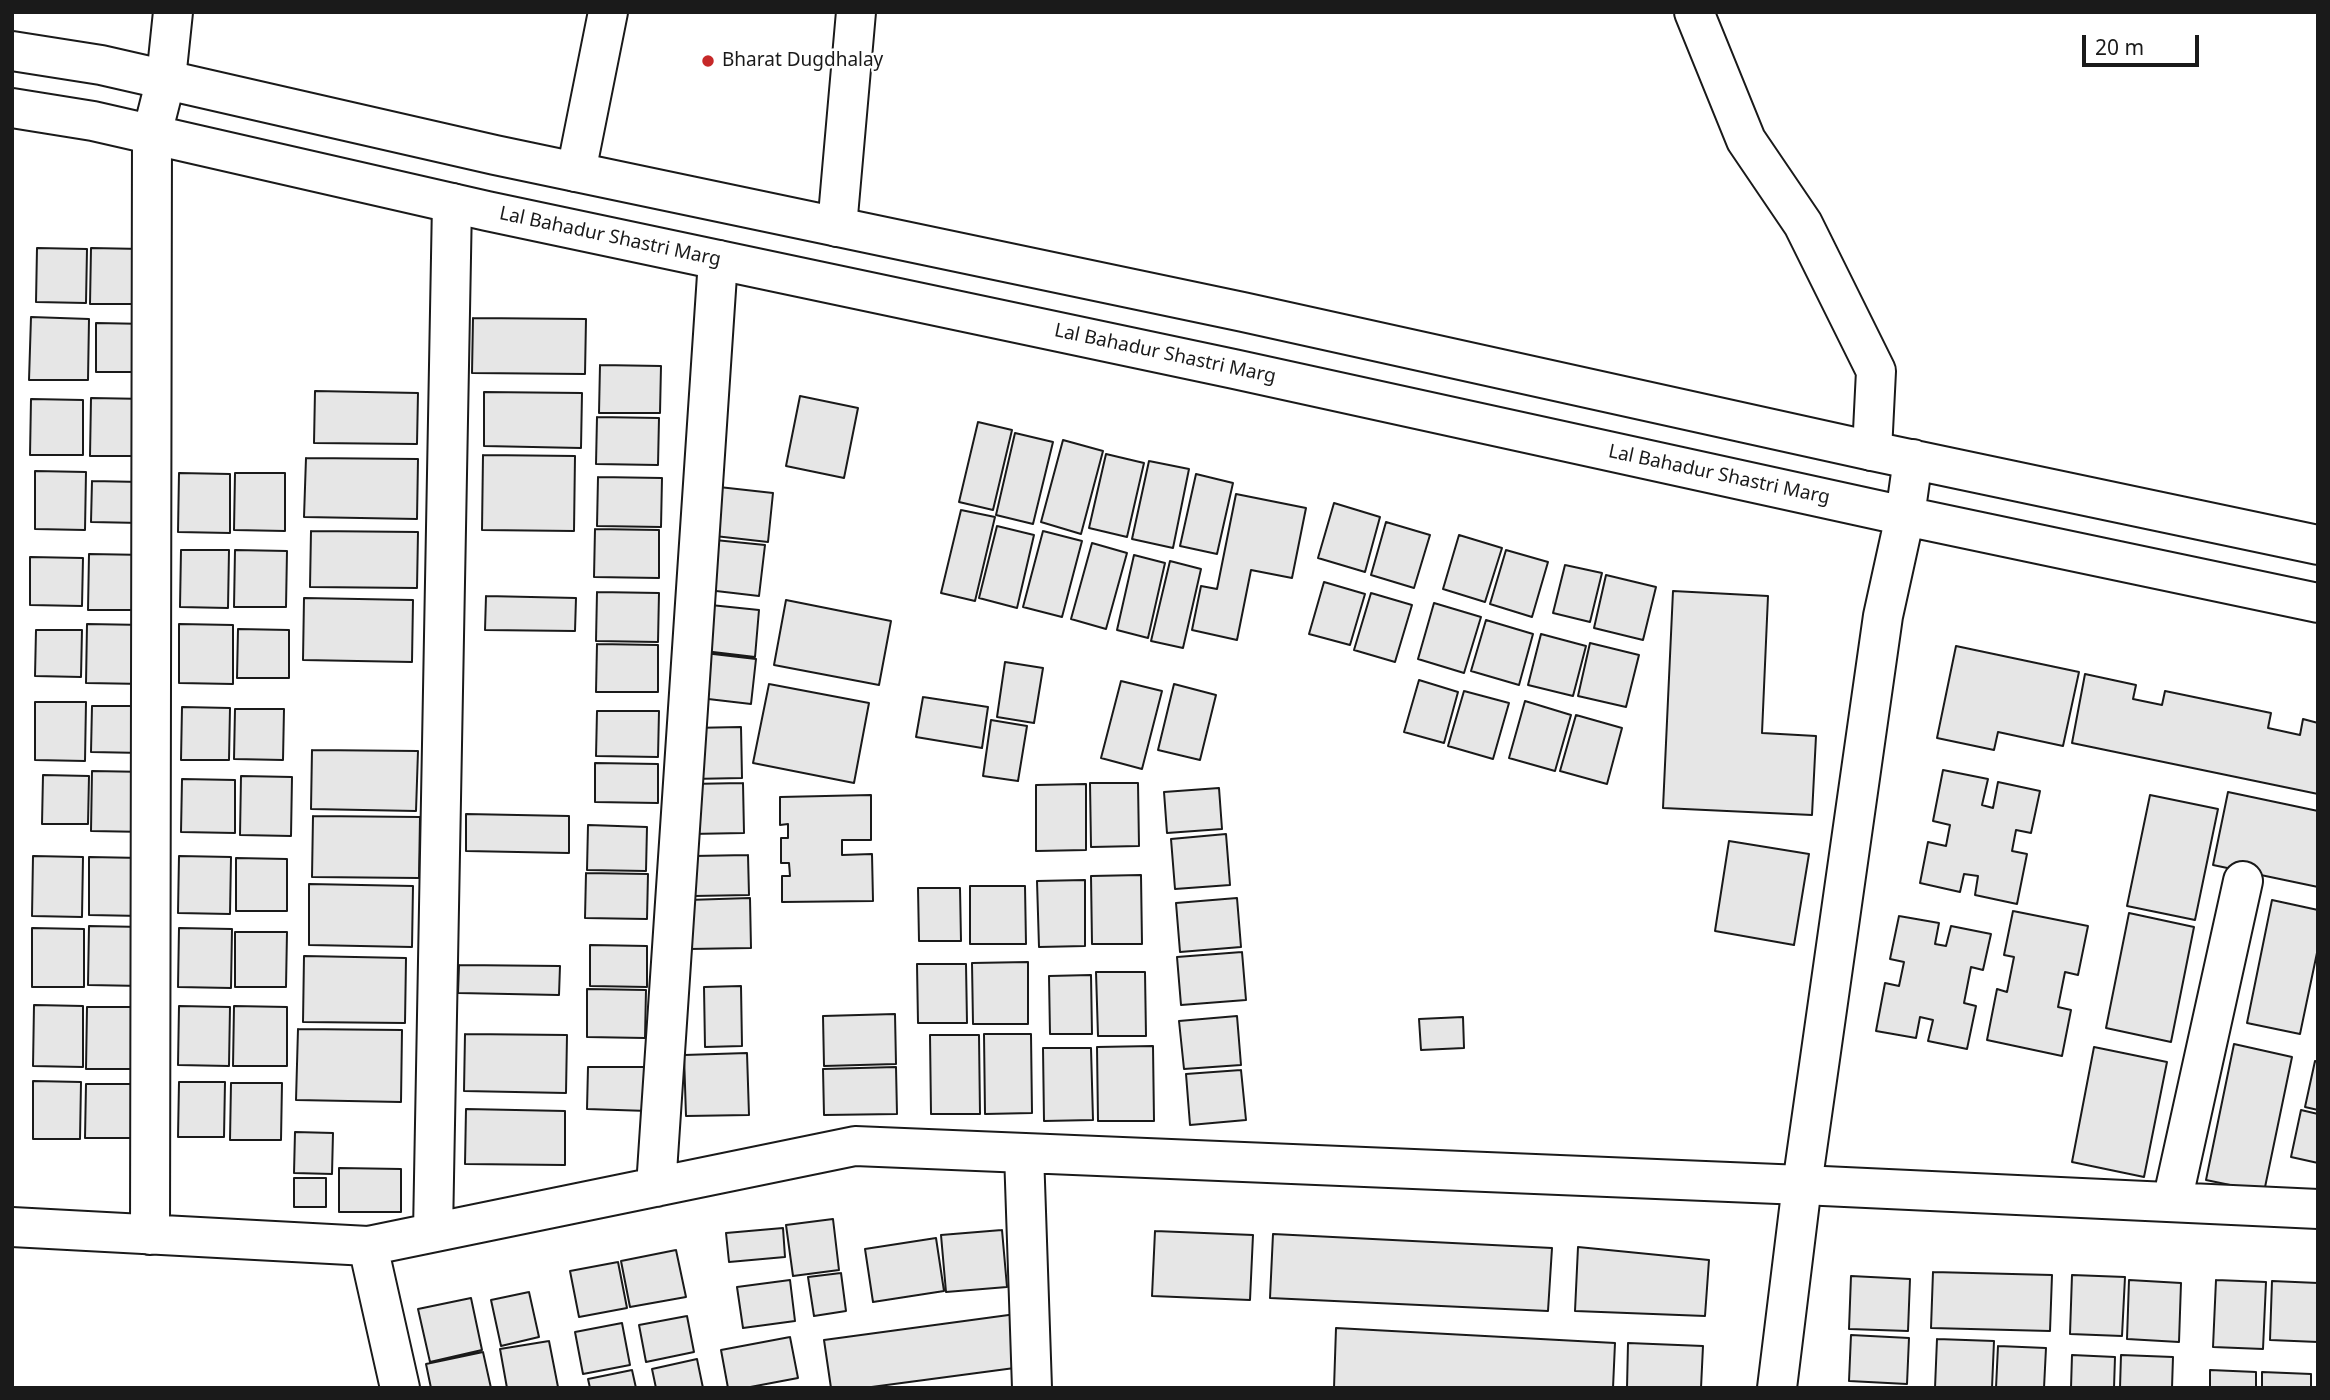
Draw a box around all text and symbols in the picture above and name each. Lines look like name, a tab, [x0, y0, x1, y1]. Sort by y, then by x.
scale bar	[2085, 21, 2202, 65]
text: 20 m	[2095, 33, 2144, 61]
place label: Bharat Dugdhalay	[722, 50, 883, 72]
marker: Bharat Dugdhalay	[700, 53, 716, 69]
street label: Lal Bahadur Shastri Marg	[497, 202, 723, 272]
street label: Lal Bahadur Shastri Marg	[1052, 319, 1278, 389]
street label: Lal Bahadur Shastri Marg	[1606, 440, 1832, 510]

